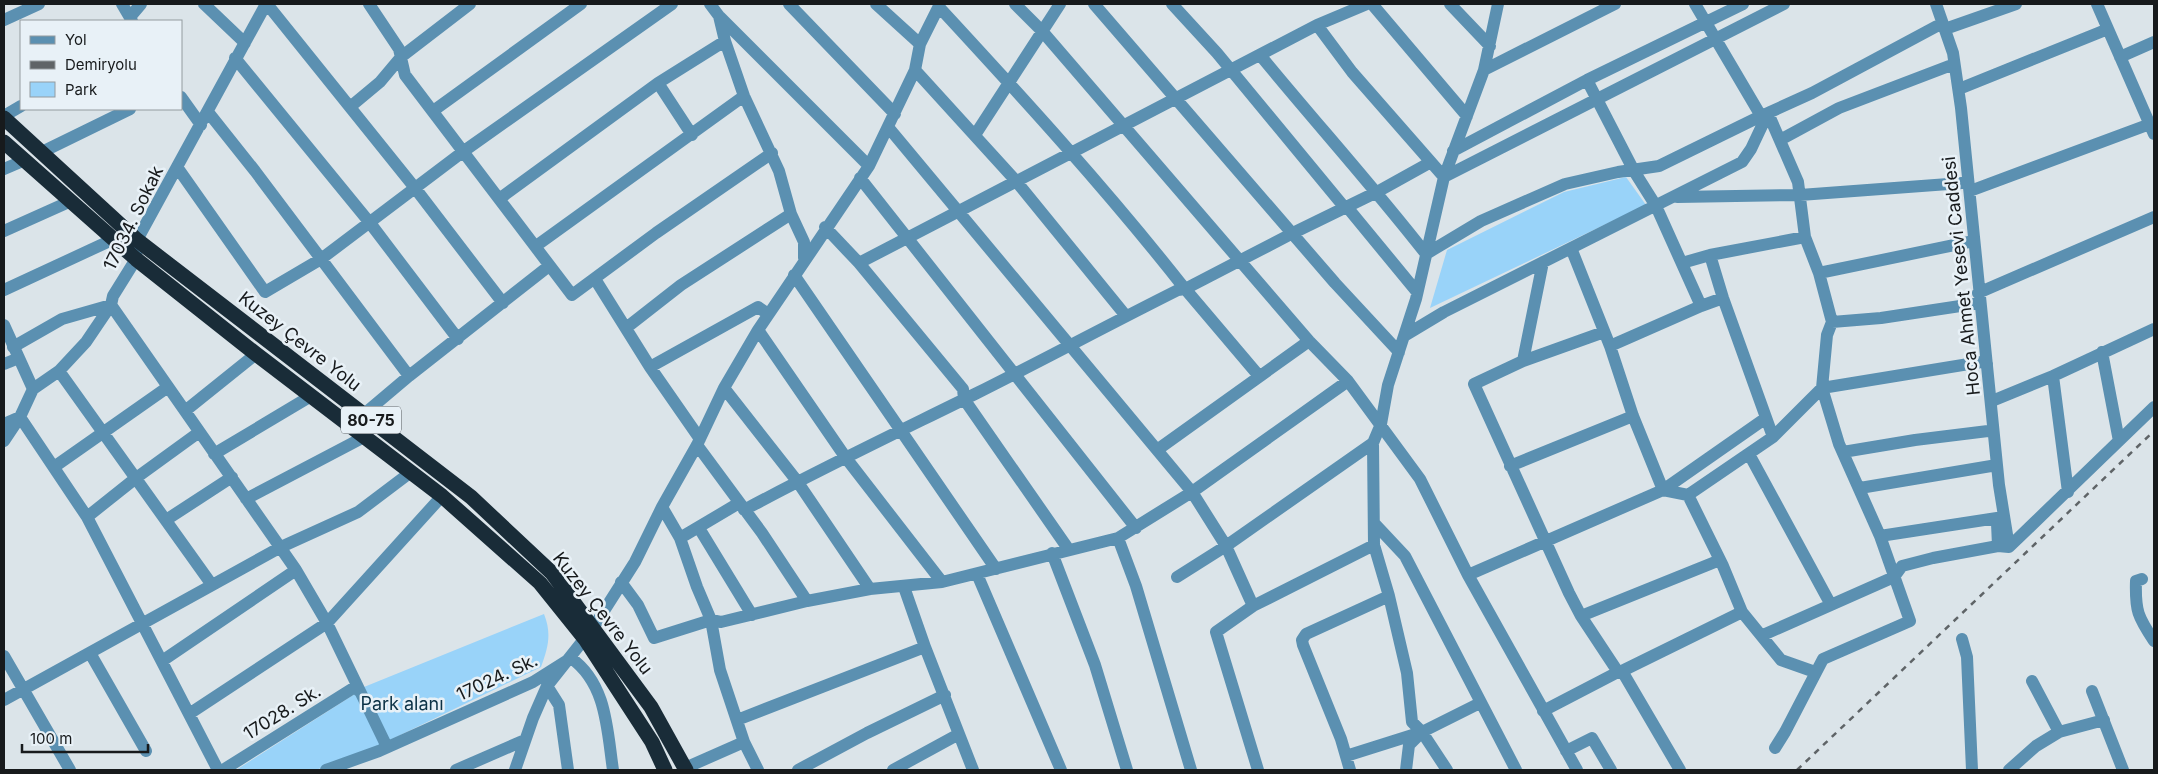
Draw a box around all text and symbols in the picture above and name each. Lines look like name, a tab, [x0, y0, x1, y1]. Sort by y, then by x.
legend	[20, 20, 182, 110]
text: Yol	[65, 30, 87, 49]
text: Demiryolu	[65, 55, 137, 74]
text: Park	[65, 80, 98, 99]
street label: Hoca Ahmet Yesevi Caddesi	[1938, 155, 1984, 397]
street label: 17034. Sokak	[99, 162, 167, 273]
street label: Kuzey Çevre Yolu	[235, 287, 365, 395]
road number: 80-75	[341, 406, 401, 434]
street label: Kuzey Çevre Yolu	[549, 548, 657, 678]
street label: 17024. Sk.	[453, 649, 541, 705]
street label: 17028. Sk.	[239, 680, 325, 744]
park label: Park alanı	[360, 693, 444, 714]
scale bar	[22, 722, 149, 754]
text: 100 m	[30, 729, 72, 748]

